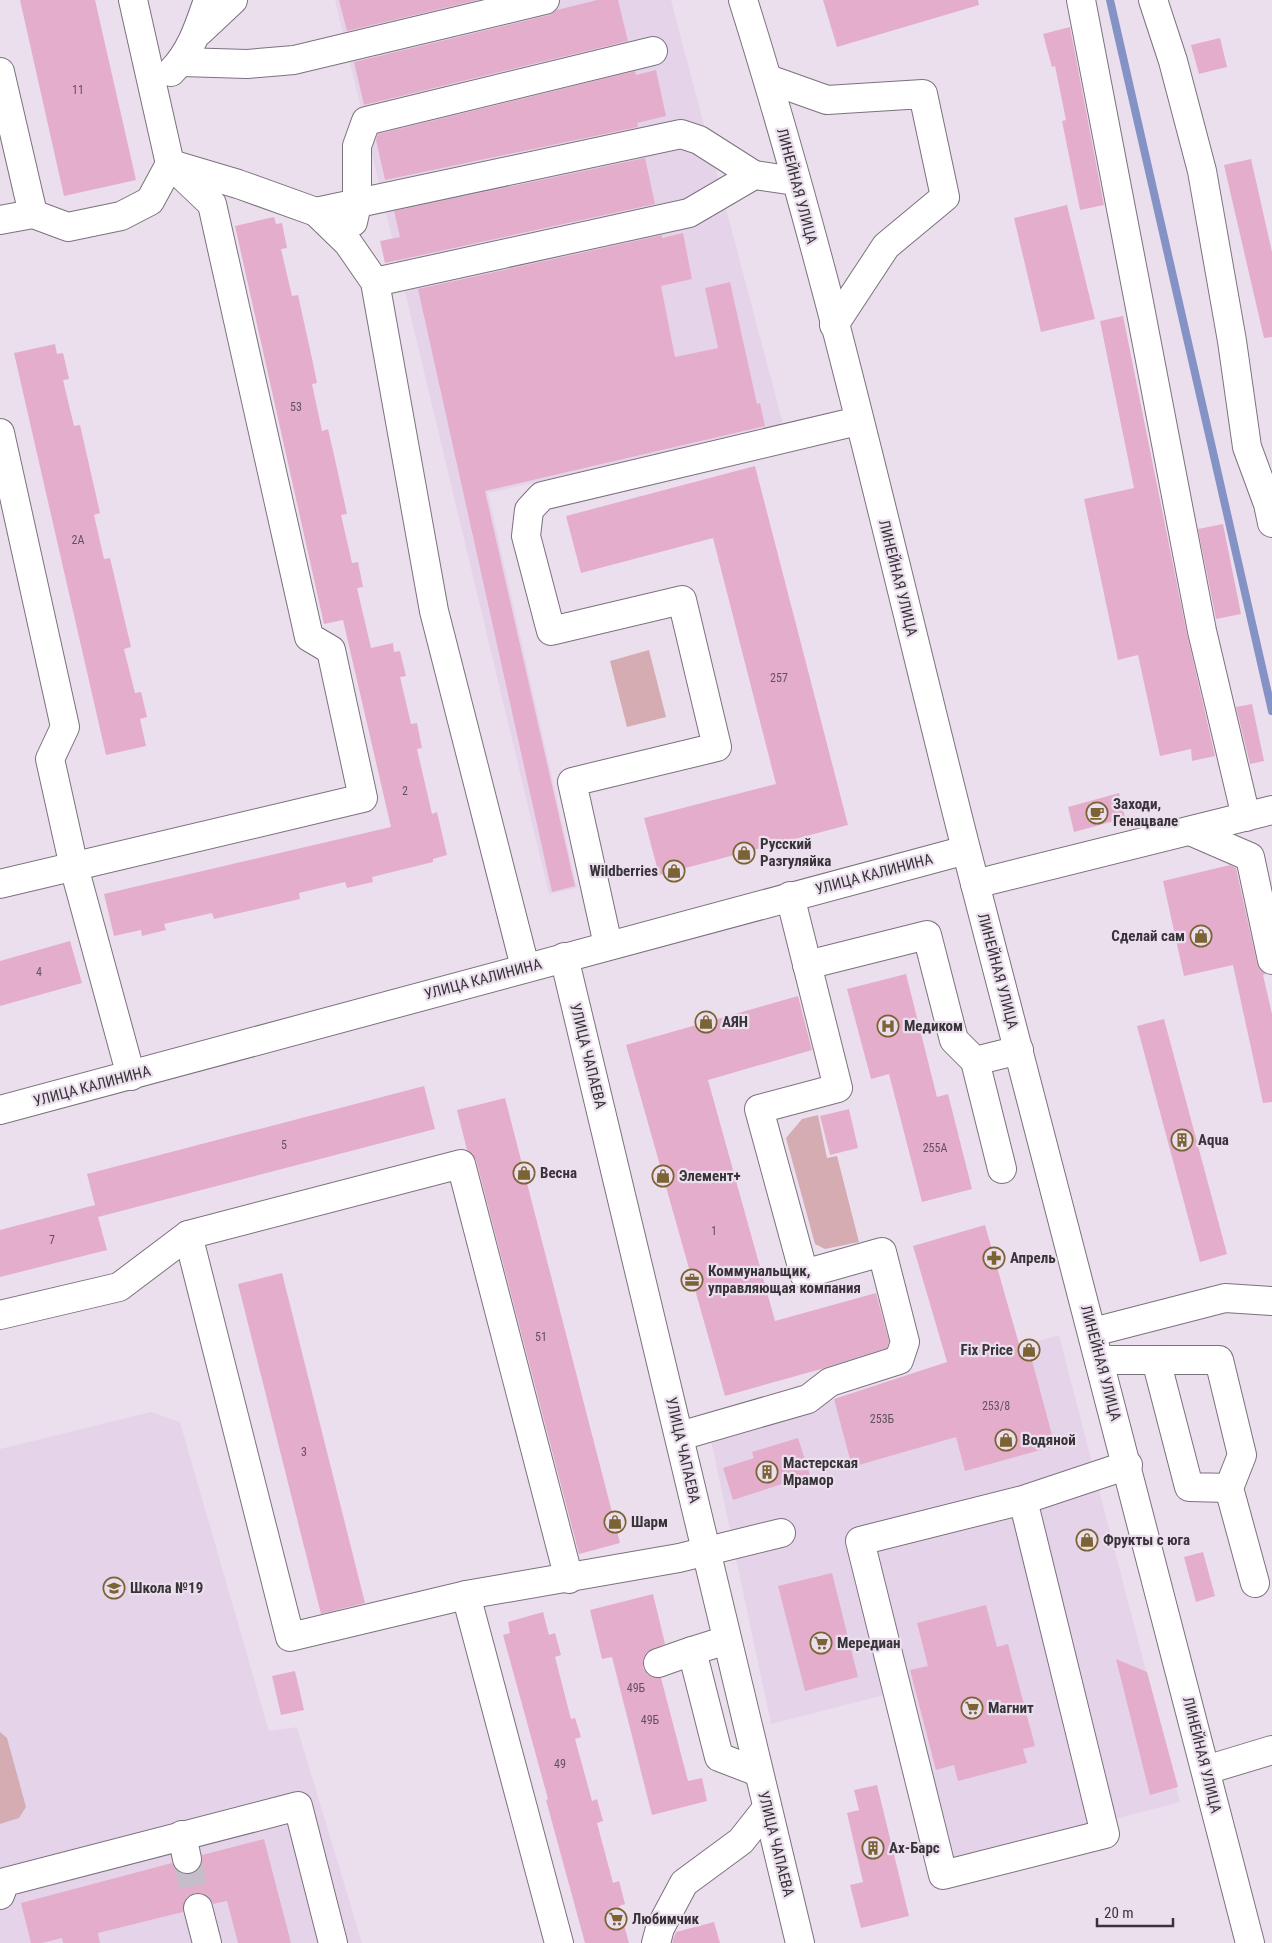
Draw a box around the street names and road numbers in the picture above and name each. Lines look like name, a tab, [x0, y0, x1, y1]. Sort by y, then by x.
street label: ЛИНЕЙНАЯ УЛИЦА	[773, 126, 821, 246]
street label: ЛИНЕЙНАЯ УЛИЦА	[875, 518, 921, 638]
street label: УЛИЦА КАЛИНИНА	[813, 850, 935, 898]
street label: ЛИНЕЙНАЯ УЛИЦА	[974, 911, 1022, 1031]
street label: УЛИЦА КАЛИНИНА	[422, 955, 544, 1003]
street label: УЛИЦА ЧАПАЕВА	[566, 1001, 610, 1111]
street label: УЛИЦА КАЛИНИНА	[31, 1062, 153, 1110]
street label: ЛИНЕЙНАЯ УЛИЦА	[1077, 1303, 1125, 1423]
street label: УЛИЦА ЧАПАЕВА	[662, 1395, 704, 1505]
street label: ЛИНЕЙНАЯ УЛИЦА	[1179, 1695, 1225, 1815]
street label: УЛИЦА ЧАПАЕВА	[754, 1789, 798, 1899]

